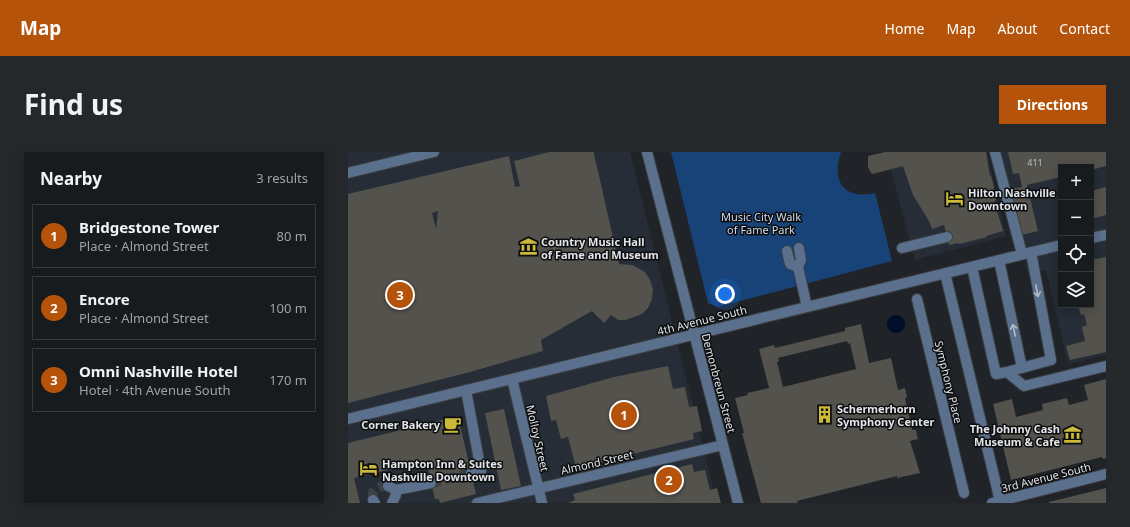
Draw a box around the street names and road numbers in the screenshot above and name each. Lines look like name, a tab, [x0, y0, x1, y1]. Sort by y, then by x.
street label: 4th Avenue South	[656, 302, 748, 338]
street label: Demonbreun Street	[698, 332, 740, 434]
street label: Symphony Place	[931, 339, 967, 425]
street label: Molloy Street	[523, 403, 553, 473]
street label: Almond Street	[559, 446, 635, 478]
street label: 3rd Avenue South	[1000, 459, 1092, 495]

